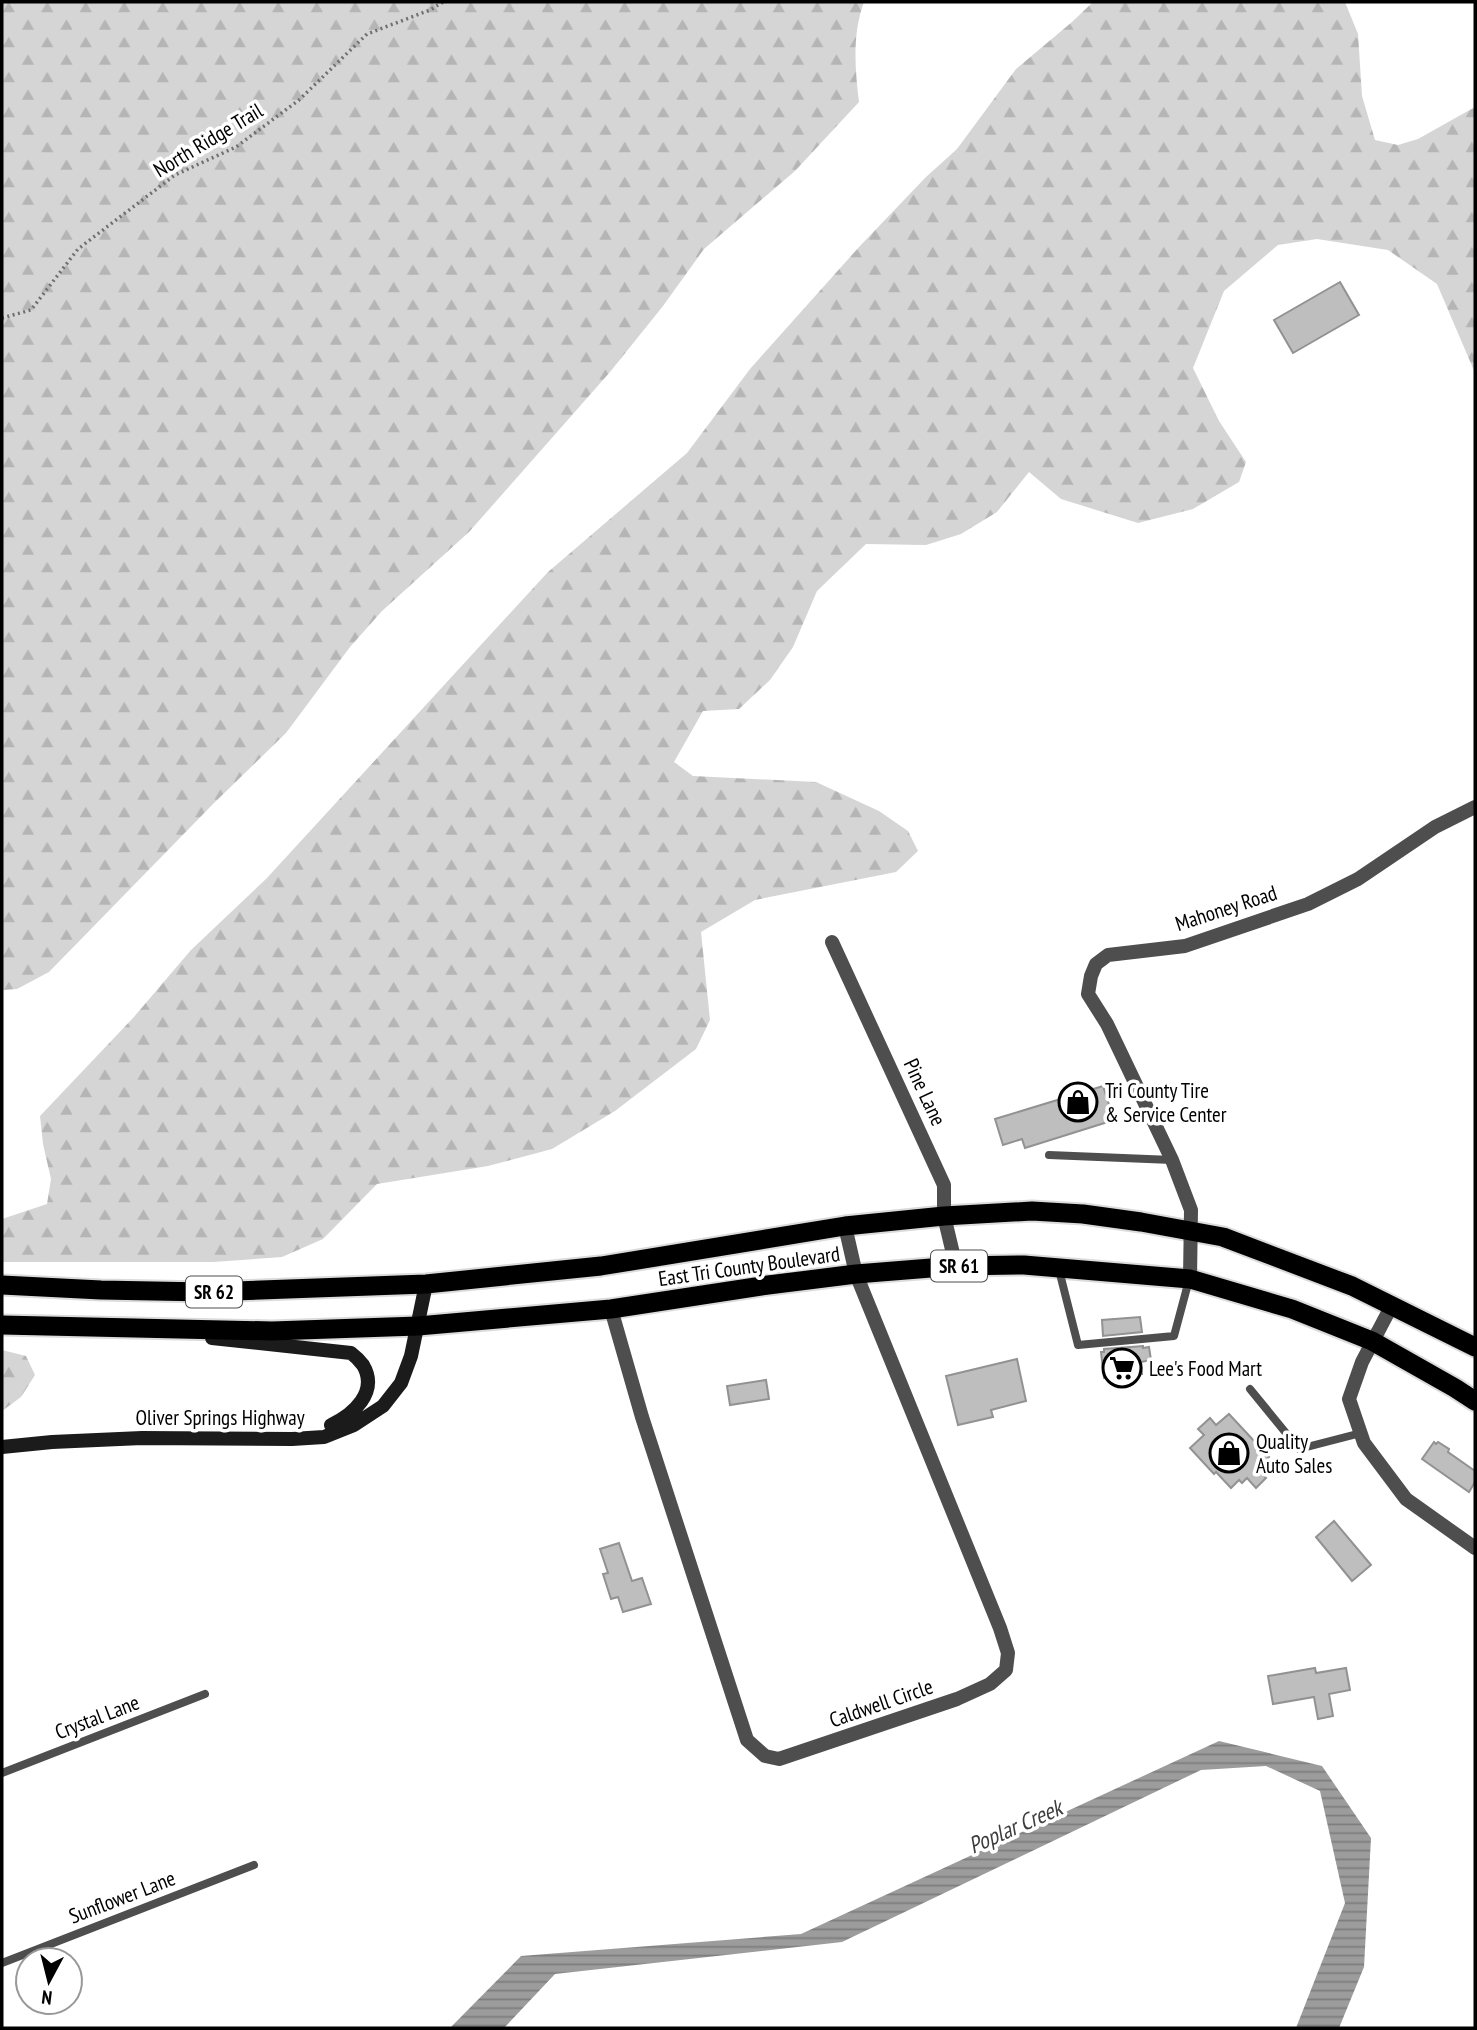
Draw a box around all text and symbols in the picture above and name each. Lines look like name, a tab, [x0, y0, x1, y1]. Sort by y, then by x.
street label: North Ridge Trail	[148, 97, 268, 183]
street label: Mahoney Road	[1172, 879, 1280, 937]
street label: Pine Lane	[898, 1054, 952, 1130]
place label: Tri County Tire & Service Center	[1105, 1077, 1227, 1128]
shop icon: Tri County Tire & Service Center	[1057, 1081, 1099, 1123]
street label: East Tri County Boulevard	[656, 1240, 842, 1292]
road number: SR 61	[931, 1250, 987, 1282]
road number: SR 62	[186, 1276, 242, 1308]
supermarket icon: Lee's Food Mart	[1101, 1347, 1143, 1389]
place label: Lee's Food Mart	[1149, 1355, 1262, 1382]
street label: Oliver Springs Highway	[135, 1404, 305, 1431]
place label: Quality Auto Sales	[1256, 1428, 1332, 1479]
shop icon: Quality Auto Sales	[1208, 1432, 1250, 1474]
street label: Caldwell Circle	[826, 1673, 936, 1733]
street label: Crystal Lane	[51, 1689, 143, 1745]
water label: Poplar Creek	[964, 1791, 1069, 1860]
street label: Sunflower Lane	[65, 1864, 179, 1930]
north arrow	[14, 1946, 84, 2016]
text: N	[40, 1985, 53, 2010]

